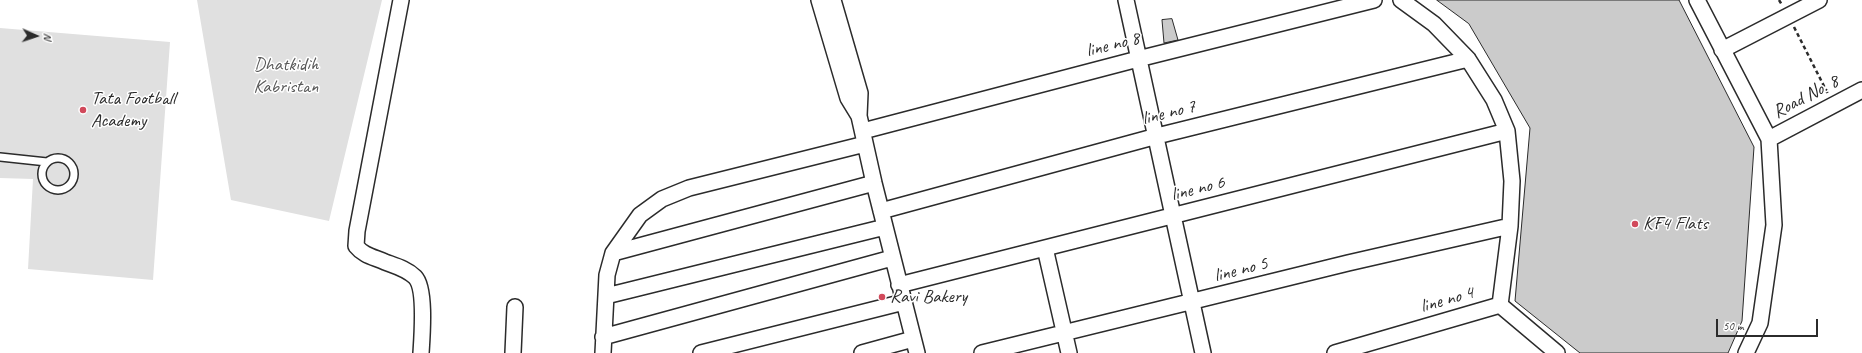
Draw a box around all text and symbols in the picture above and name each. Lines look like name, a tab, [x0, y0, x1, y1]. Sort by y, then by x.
north arrow	[16, 16, 56, 56]
street label: line no 8	[1084, 27, 1142, 63]
text: N	[41, 33, 55, 40]
park label: Dhatkidih Kabristan	[254, 54, 318, 98]
street label: Road No. 8	[1769, 70, 1843, 124]
place label: Tata Football Academy	[91, 88, 175, 132]
street label: line no 7	[1140, 95, 1198, 131]
marker: Tata Football Academy	[78, 105, 88, 115]
street label: line no 6	[1169, 171, 1227, 207]
place label: KF4 Flats	[1643, 213, 1708, 235]
marker: KF4 Flats	[1630, 219, 1640, 229]
street label: line no 5	[1212, 252, 1270, 288]
street label: line no 4	[1418, 282, 1476, 318]
place label: Ravi Bakery	[890, 286, 967, 308]
marker: Ravi Bakery	[877, 292, 887, 302]
scale bar	[1718, 311, 1820, 337]
text: 50 m	[1723, 318, 1743, 334]

